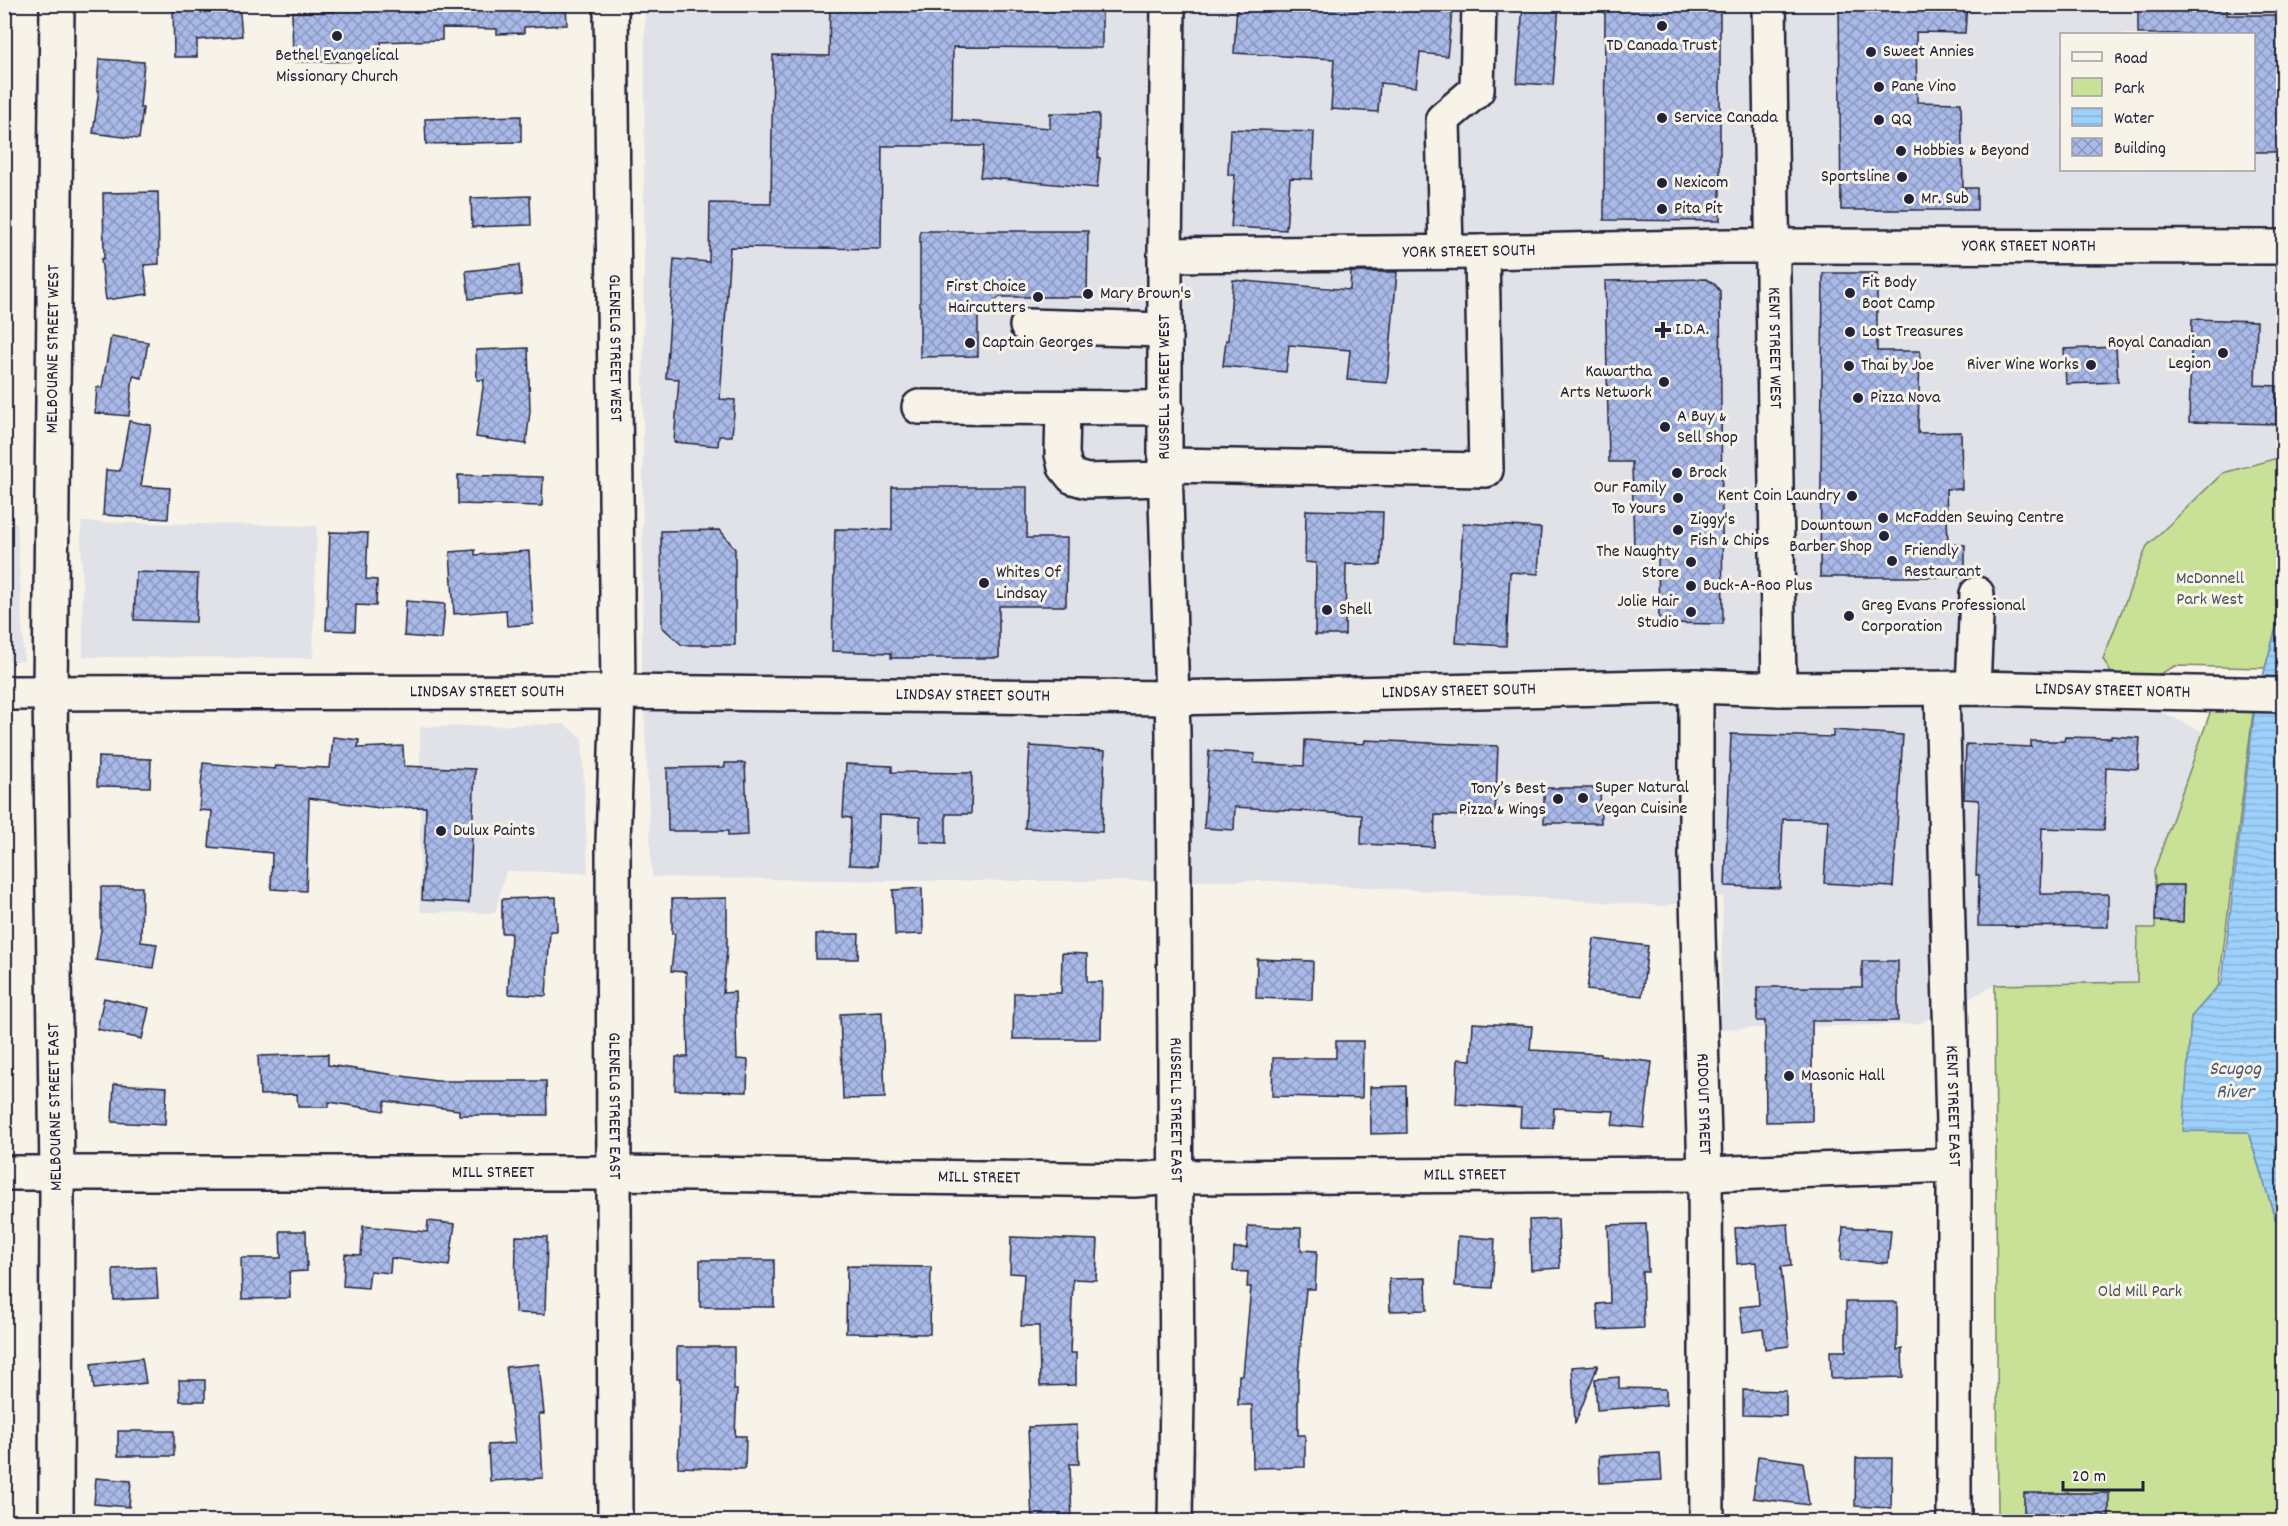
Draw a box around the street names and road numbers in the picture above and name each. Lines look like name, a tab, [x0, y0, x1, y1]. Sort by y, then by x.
street label: YORK STREET NORTH	[1962, 234, 2096, 259]
street label: YORK STREET SOUTH	[1402, 238, 1536, 265]
street label: MELBOURNE STREET WEST	[40, 264, 67, 434]
street label: GLENELG STREET WEST	[601, 274, 628, 422]
street label: KENT STREET WEST	[1761, 287, 1787, 409]
street label: RUSSELL STREET WEST	[1153, 314, 1178, 460]
street label: LINDSAY STREET SOUTH	[1381, 677, 1537, 706]
street label: LINDSAY STREET NORTH	[2035, 677, 2191, 705]
street label: LINDSAY STREET SOUTH	[410, 680, 564, 705]
street label: LINDSAY STREET SOUTH	[895, 683, 1050, 709]
street label: MELBOURNE STREET EAST	[42, 1023, 70, 1191]
street label: GLENELG STREET EAST	[601, 1032, 626, 1179]
street label: RUSSELL STREET EAST	[1162, 1037, 1188, 1183]
street label: KENT STREET EAST	[1938, 1045, 1967, 1167]
street label: RIDOUT STREET	[1689, 1053, 1717, 1155]
street label: MILL STREET	[452, 1161, 534, 1186]
street label: MILL STREET	[1423, 1163, 1506, 1188]
street label: MILL STREET	[938, 1165, 1020, 1191]

